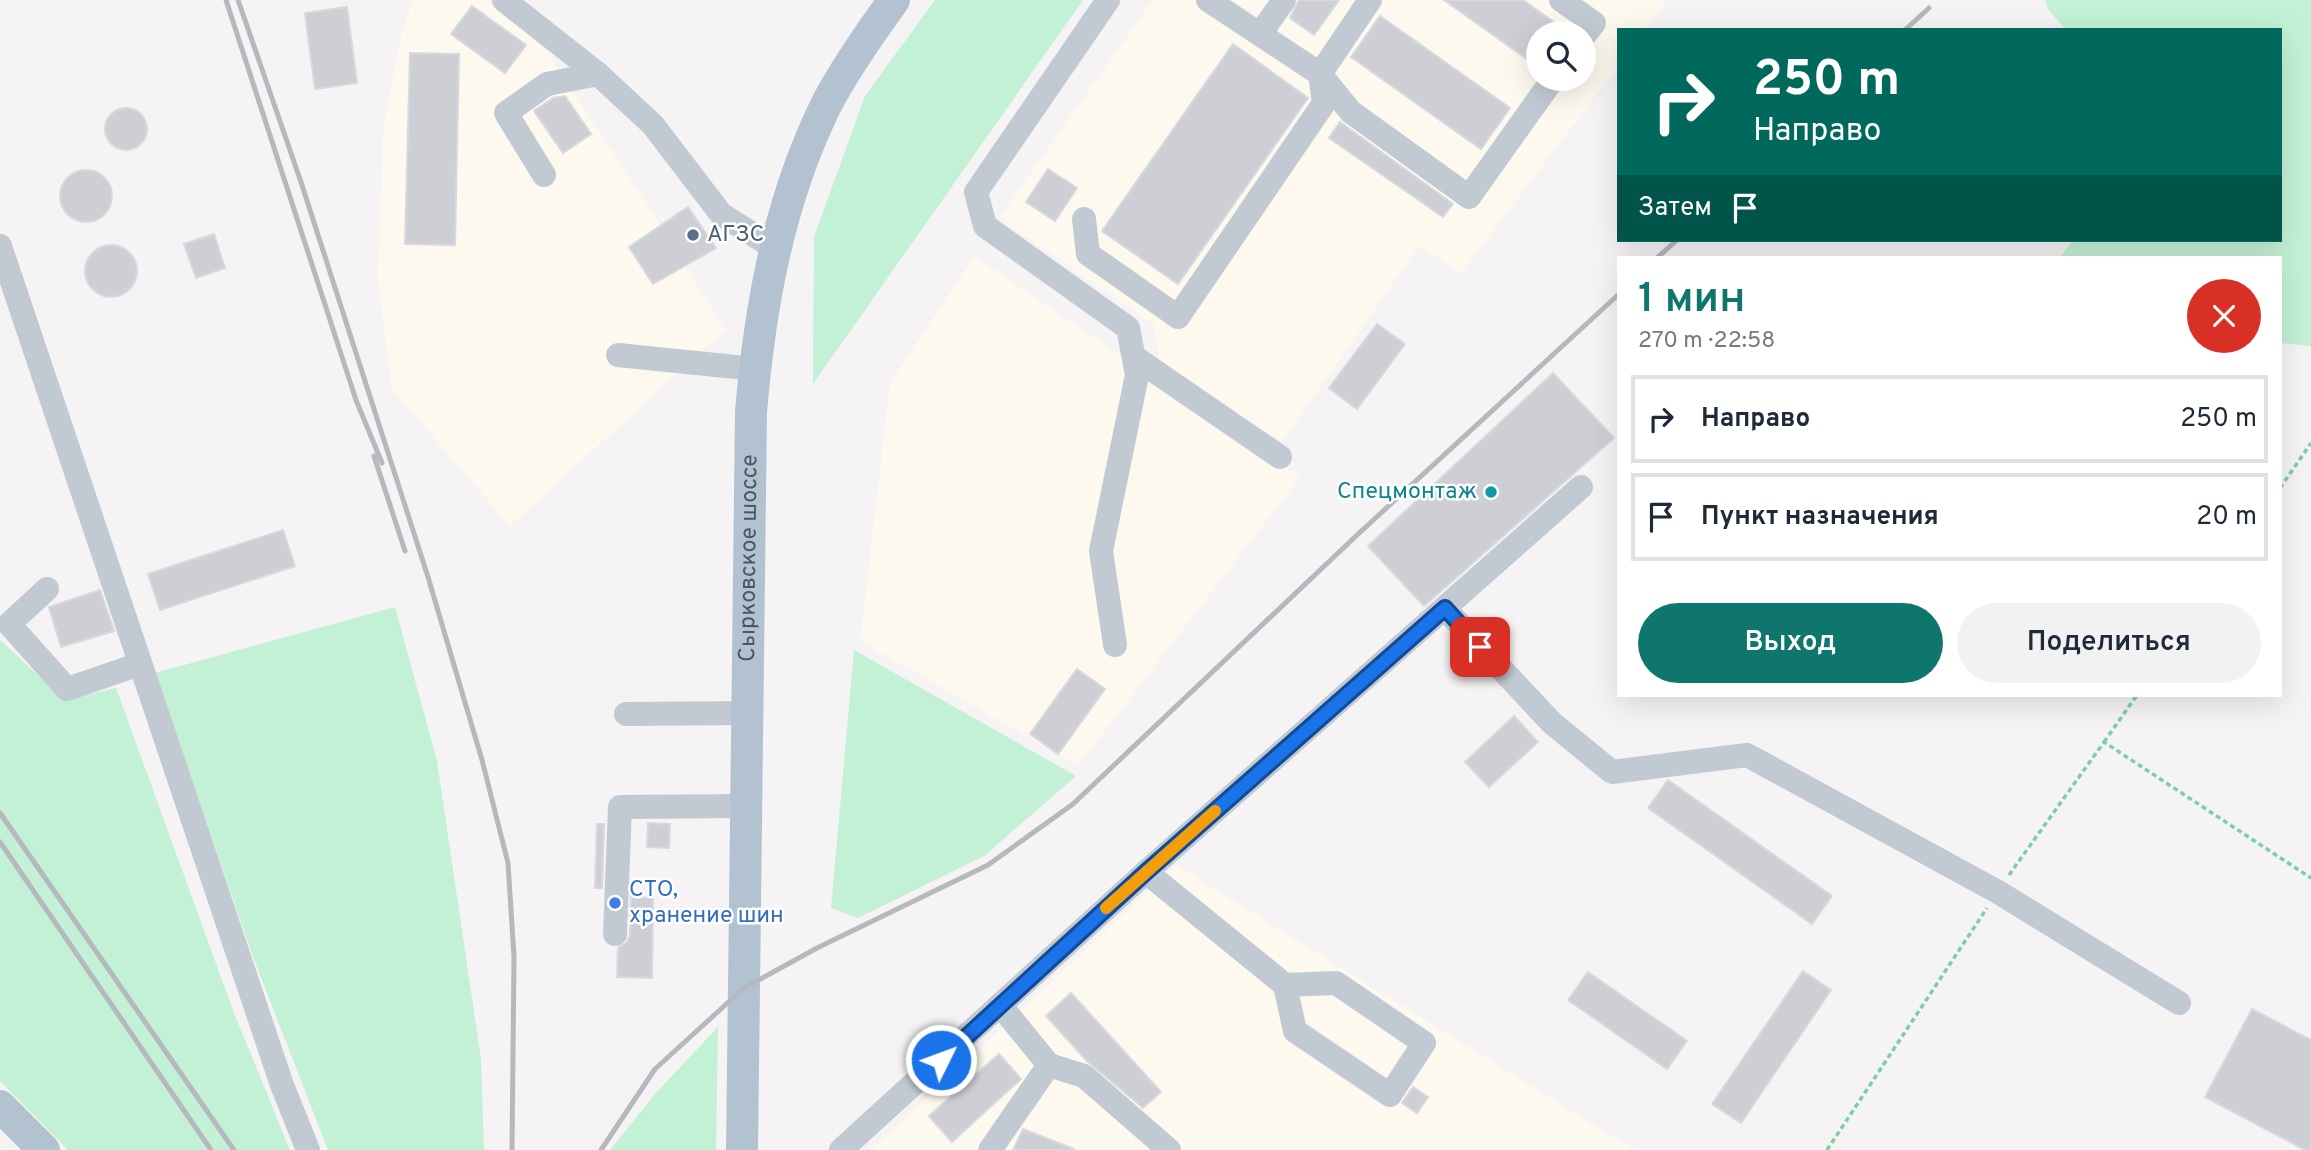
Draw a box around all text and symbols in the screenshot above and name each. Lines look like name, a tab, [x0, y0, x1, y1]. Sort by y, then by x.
map controls	[1526, 21, 1596, 91]
button: search	[1526, 21, 1596, 91]
text: 250 m	[1753, 51, 1900, 113]
icon: right	[1638, 56, 1729, 147]
text: Направо	[1753, 112, 1881, 152]
icon: arrive	[1726, 189, 1764, 227]
text: Затем	[1638, 192, 1712, 225]
place label: АГЗС	[707, 221, 764, 250]
marker: АГЗС	[685, 227, 701, 243]
text: 1 мин	[1638, 274, 1745, 327]
button: close	[2187, 279, 2261, 353]
text: 270 m · 22:58	[1638, 327, 1775, 356]
icon: right	[1642, 400, 1680, 438]
text: Направо	[1701, 403, 1810, 436]
text: 250 m	[2180, 403, 2257, 436]
street label: Сырковское шоссе	[733, 454, 765, 662]
place label: Спецмонтаж	[1337, 478, 1477, 507]
marker: Спецмонтаж	[1483, 484, 1499, 500]
icon: arrive	[1642, 498, 1680, 536]
text: Пункт назначения	[1701, 501, 1939, 534]
text: 20 m	[2196, 501, 2257, 534]
button: Выход	[1638, 603, 1943, 683]
button: Поделиться	[1957, 603, 2261, 683]
pin	[1450, 617, 1510, 677]
icon: arrive	[1461, 628, 1499, 666]
place label: СТО, хранение шин	[629, 876, 784, 931]
marker: СТО, хранение шин	[607, 895, 623, 911]
position arrow	[904, 1023, 978, 1097]

